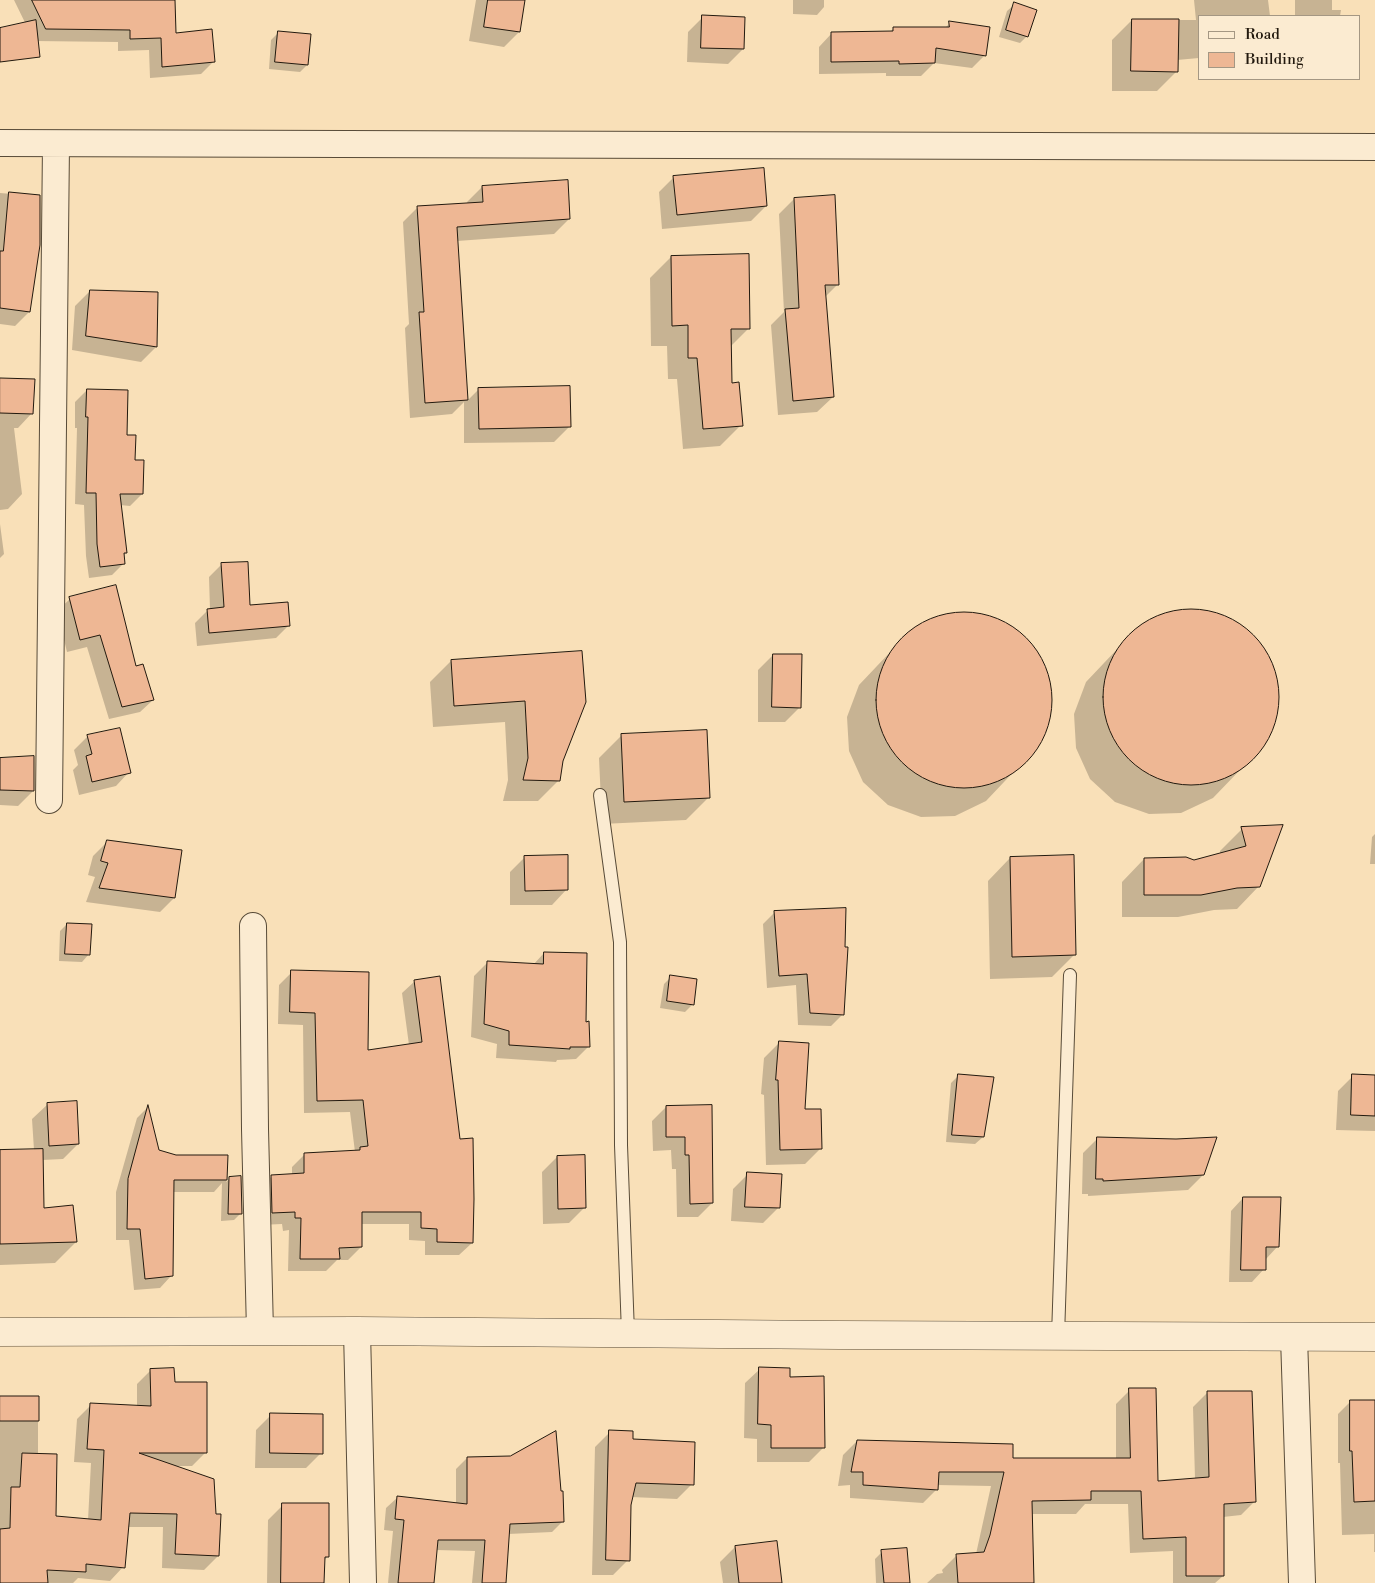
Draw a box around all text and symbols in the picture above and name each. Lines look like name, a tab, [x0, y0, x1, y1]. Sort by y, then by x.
legend	[1198, 15, 1360, 80]
text: Road	[1245, 25, 1280, 44]
text: Building	[1245, 50, 1304, 69]

